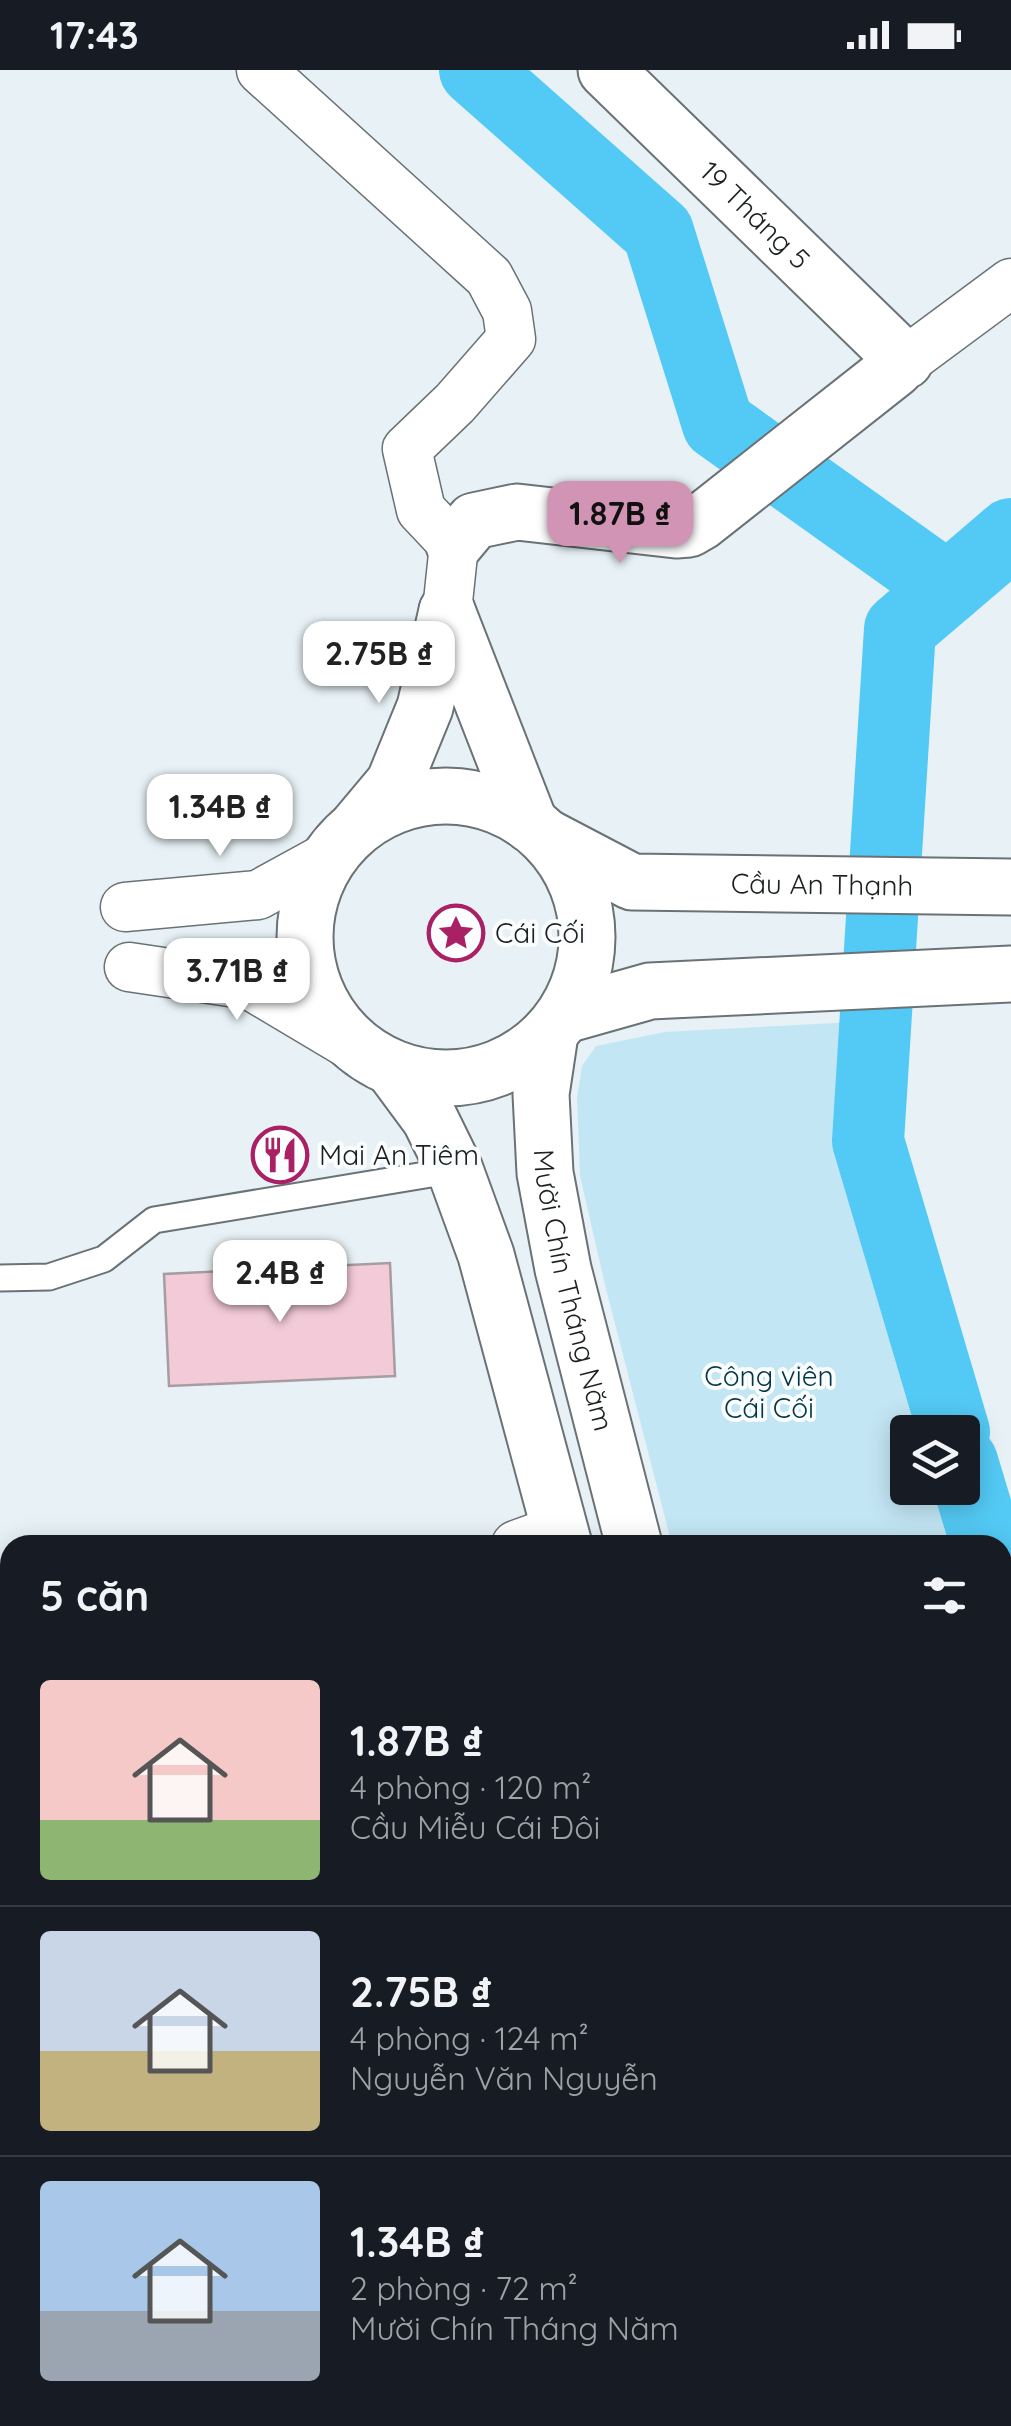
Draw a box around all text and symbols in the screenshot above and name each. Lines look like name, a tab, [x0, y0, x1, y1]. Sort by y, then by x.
text: 17:43	[50, 11, 139, 59]
street label: 19 Tháng 5	[693, 153, 818, 276]
pin: 1.87B ₫	[528, 481, 712, 566]
text: 1.87B ₫	[569, 493, 671, 533]
pin: 2.75B ₫	[287, 621, 471, 706]
text: 2.75B ₫	[325, 633, 433, 673]
pin: 1.34B ₫	[128, 774, 312, 859]
text: 1.34B ₫	[169, 786, 271, 826]
street label: Cầu An Thạnh	[731, 865, 914, 903]
place icon: Cái Cối	[426, 903, 486, 963]
place label: Cái Cối	[495, 915, 585, 950]
pin: 3.71B ₫	[145, 938, 329, 1023]
text: 3.71B ₫	[186, 950, 288, 990]
restaurant icon: Mai An Tiêm	[250, 1125, 310, 1185]
place label: Mai An Tiêm	[319, 1137, 479, 1172]
street label: Mười Chín Tháng Năm	[527, 1148, 622, 1434]
pin: 2.4B ₫	[199, 1240, 361, 1325]
text: 2.4B ₫	[235, 1252, 325, 1292]
park label: Công viên Cái Cối	[704, 1358, 834, 1425]
map controls	[890, 1415, 980, 1505]
button: layers	[890, 1415, 980, 1505]
icon: filters	[917, 1568, 972, 1623]
text: 5 căn	[40, 1569, 149, 1622]
text: 1.87B ₫	[350, 1714, 483, 1767]
icon: home	[120, 1720, 240, 1840]
text: 4 phòng · 120 m²	[350, 1767, 591, 1807]
text: Cầu Miễu Cái Đôi	[350, 1807, 600, 1847]
text: 2.75B ₫	[350, 1965, 492, 2018]
icon: home	[120, 1971, 240, 2091]
text: 4 phòng · 124 m²	[350, 2018, 589, 2058]
text: Nguyễn Văn Nguyễn	[350, 2058, 658, 2098]
text: 1.34B ₫	[350, 2215, 484, 2268]
icon: home	[120, 2221, 240, 2341]
text: 2 phòng · 72 m²	[350, 2268, 578, 2308]
text: Mười Chín Tháng Năm	[350, 2308, 679, 2348]

